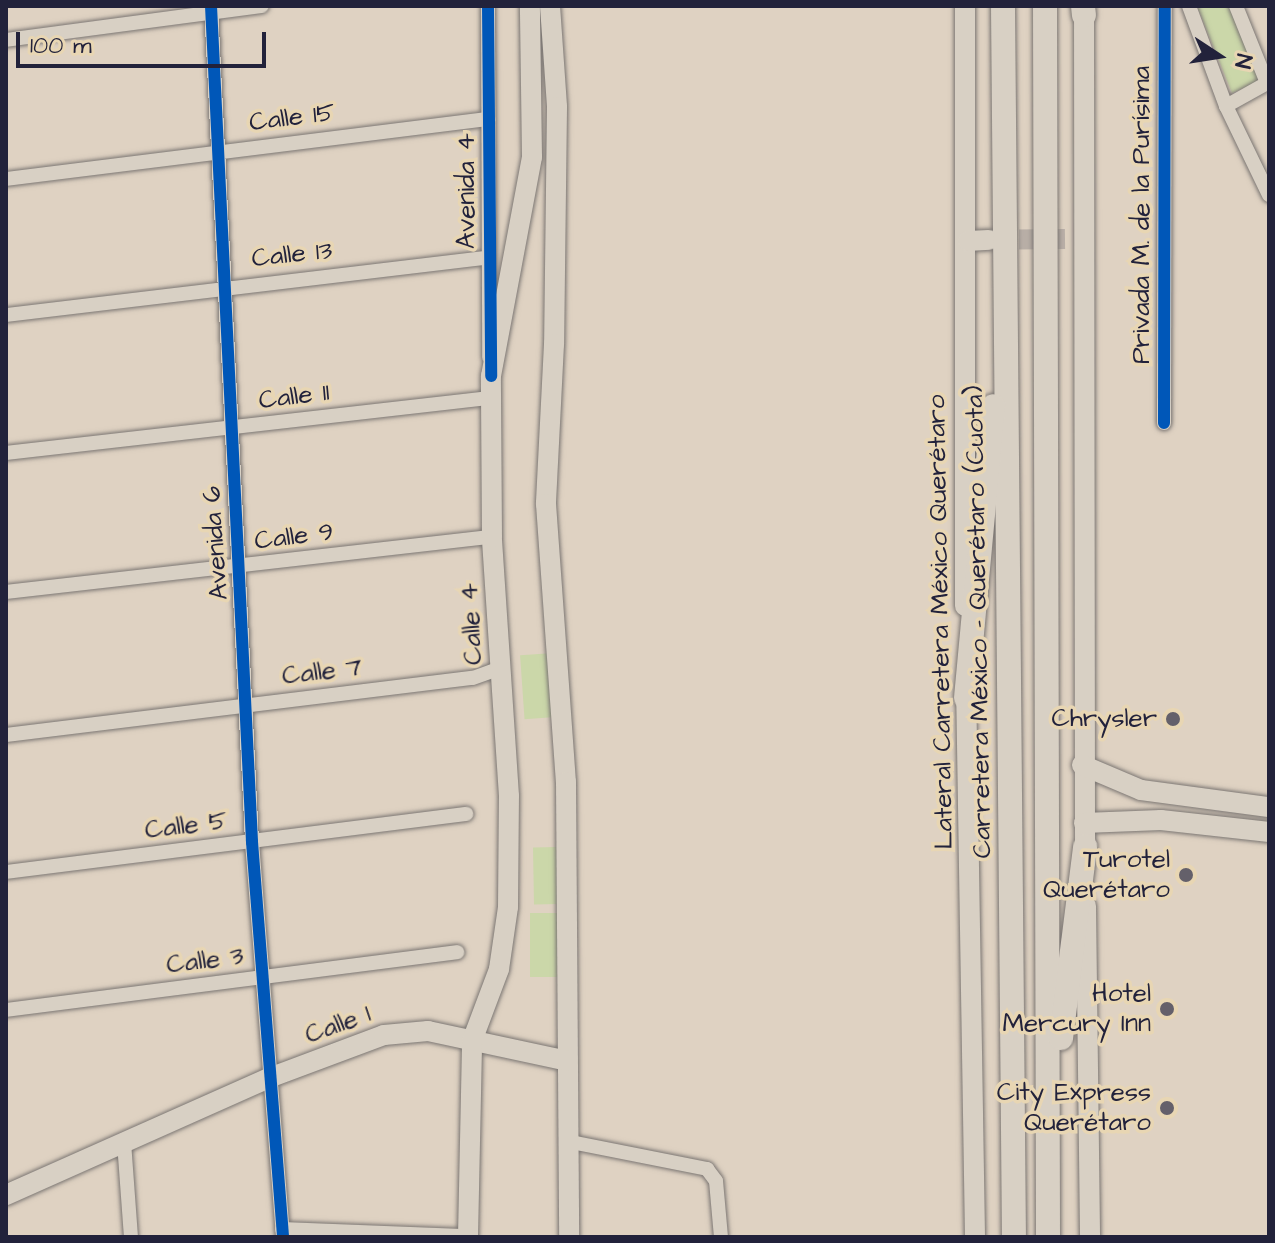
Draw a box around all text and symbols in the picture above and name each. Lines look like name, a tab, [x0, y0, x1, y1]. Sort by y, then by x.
scale bar	[20, 16, 270, 66]
north arrow	[1179, 16, 1259, 96]
text: 100 m	[30, 29, 92, 63]
text: N	[1226, 51, 1260, 71]
street label: Privada M. de la Purísima	[1126, 66, 1158, 364]
street label: Calle 15	[247, 97, 337, 139]
street label: Avenida 4	[451, 133, 483, 249]
street label: Calle 13	[250, 235, 334, 275]
street label: Calle 11	[257, 377, 331, 417]
street label: Carretera México - Querétaro (Cuota)	[959, 385, 999, 859]
street label: Lateral Carretera México Querétaro	[921, 394, 961, 850]
street label: Avenida 6	[196, 485, 236, 601]
street label: Calle 9	[253, 517, 335, 557]
street label: Calle 4	[454, 582, 490, 666]
street label: Calle 7	[280, 652, 364, 692]
place label: Chrysler	[1052, 703, 1157, 735]
marker: Chrysler	[1164, 710, 1182, 728]
street label: Calle 5	[143, 805, 229, 847]
place label: Turotel Querétaro	[1043, 844, 1170, 906]
marker: Turotel Querétaro	[1177, 866, 1195, 884]
street label: Calle 3	[165, 941, 245, 981]
place label: Hotel Mercury Inn	[1002, 978, 1151, 1040]
street label: Calle 1	[301, 999, 375, 1051]
marker: Hotel Mercury Inn	[1158, 1000, 1176, 1018]
place label: City Express Querétaro	[997, 1077, 1151, 1138]
marker: City Express Querétaro	[1158, 1099, 1176, 1117]

